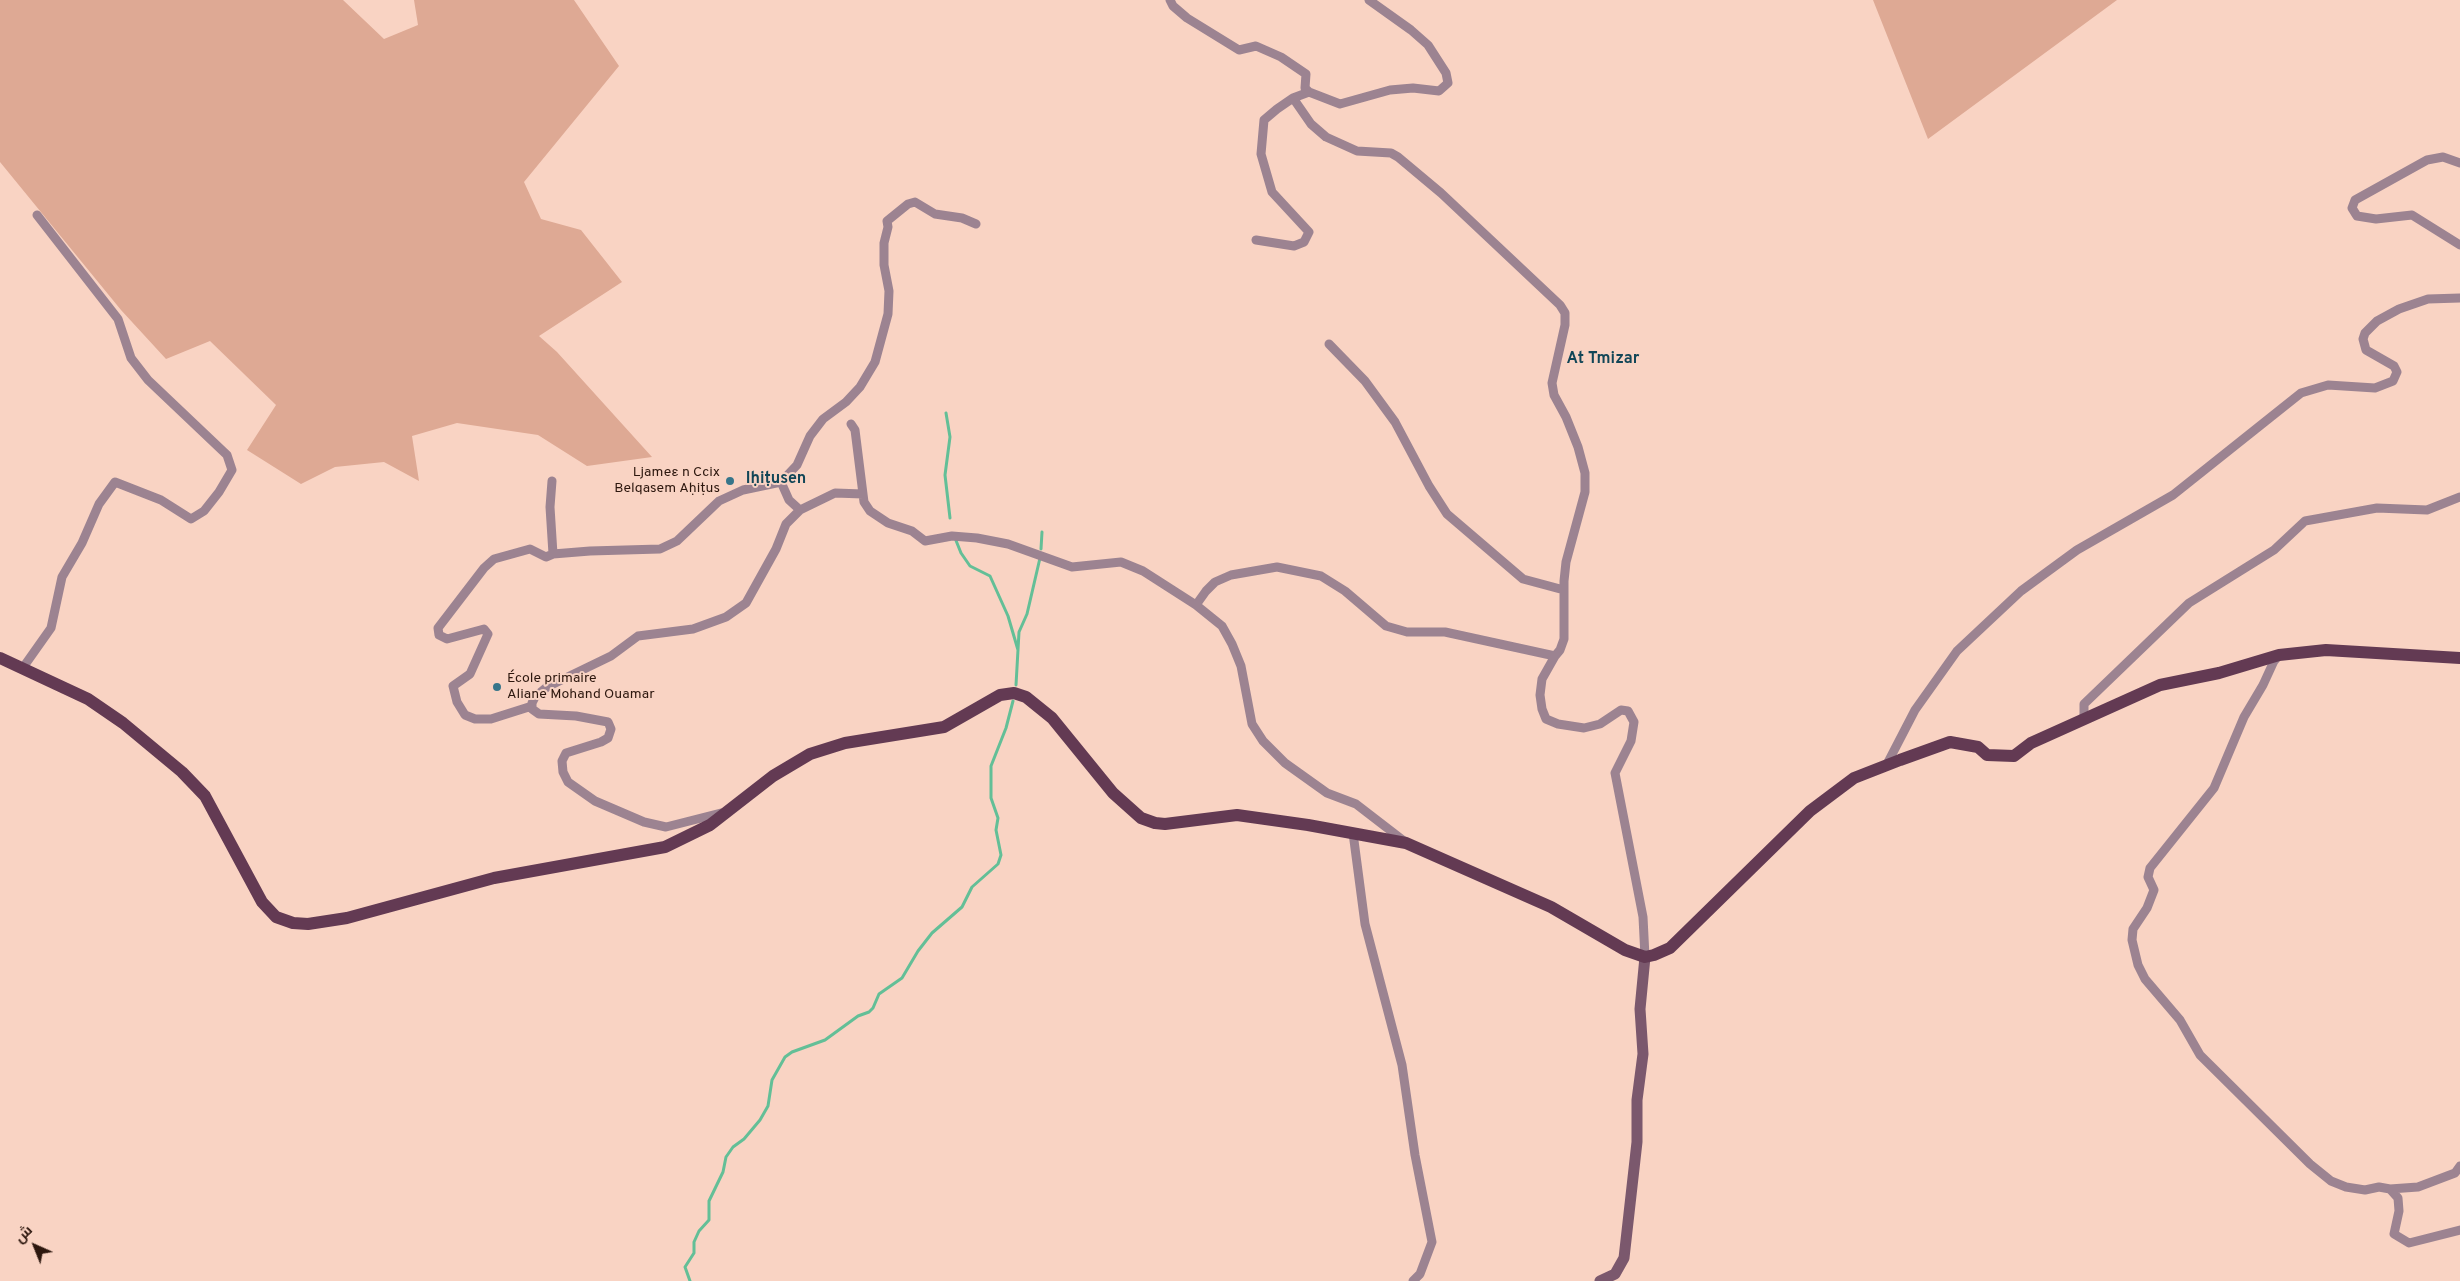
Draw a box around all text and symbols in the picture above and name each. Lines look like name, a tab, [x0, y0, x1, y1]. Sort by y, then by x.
district label: At Tmizar	[1566, 350, 1640, 370]
place label: Ljameɛ n Ccix Belqasem Aḥiṭus	[614, 465, 720, 498]
district label: Iḥiṭusen	[746, 470, 806, 490]
marker: Ljameɛ n Ccix Belqasem Aḥiṭus	[724, 475, 736, 487]
place label: École primaire Aliane Mohand Ouamar	[507, 671, 655, 704]
marker: École primaire Aliane Mohand Ouamar	[491, 681, 503, 693]
north arrow	[10, 1221, 60, 1271]
text: ش	[12, 1222, 37, 1247]

